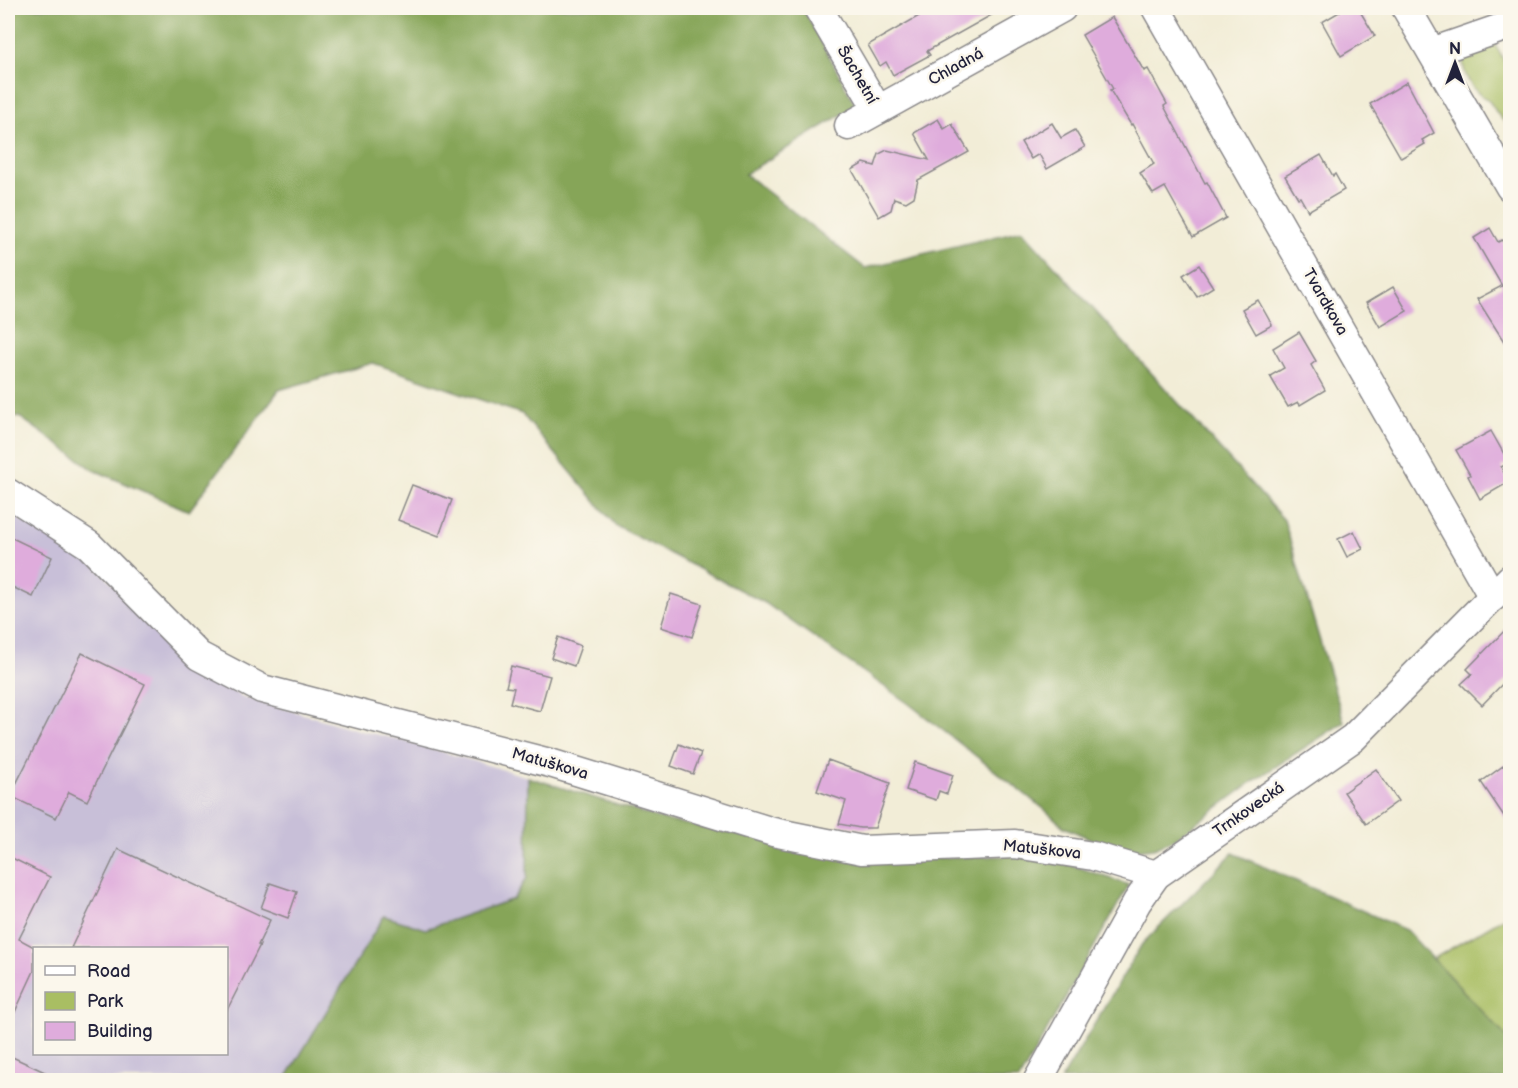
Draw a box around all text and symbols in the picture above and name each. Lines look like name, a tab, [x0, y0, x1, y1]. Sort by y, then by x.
north arrow	[1425, 33, 1485, 93]
text: N	[1449, 40, 1461, 59]
street label: Šachetní	[833, 41, 883, 108]
street label: Chladná	[925, 44, 987, 90]
street label: Tvardkova	[1298, 265, 1352, 339]
street label: Matuškova	[510, 744, 590, 784]
street label: Trnkovecká	[1210, 779, 1288, 841]
street label: Matuškova	[1002, 836, 1082, 864]
legend	[33, 947, 228, 1055]
text: Road	[87, 961, 131, 982]
text: Park	[87, 991, 123, 1012]
text: Building	[87, 1021, 153, 1042]

